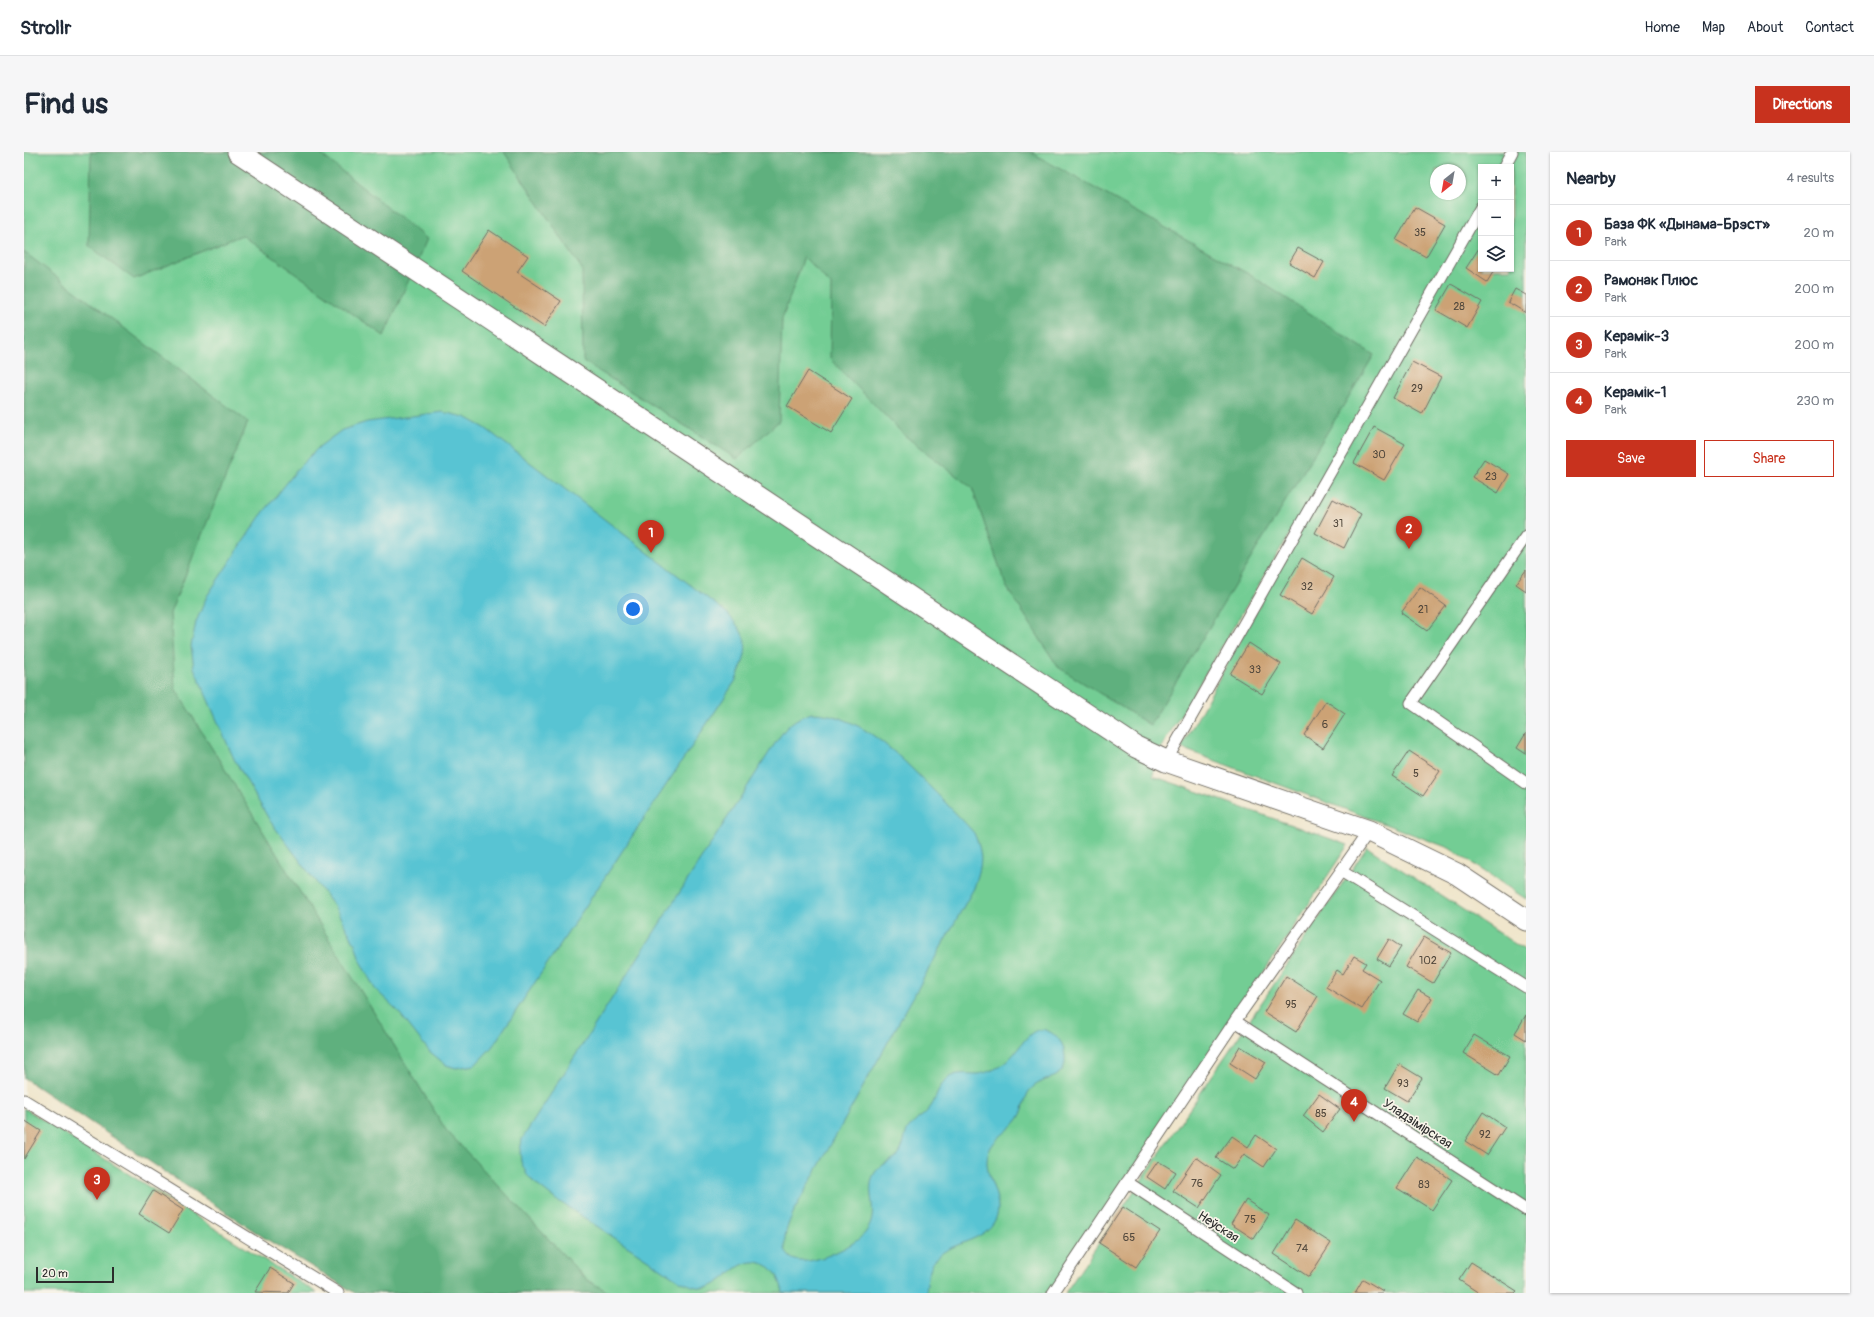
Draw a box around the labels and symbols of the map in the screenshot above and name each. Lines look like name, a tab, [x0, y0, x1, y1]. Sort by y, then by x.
north arrow	[1430, 164, 1466, 200]
house number: 35	[1414, 226, 1426, 239]
house number: 28	[1453, 300, 1465, 313]
house number: 29	[1411, 382, 1423, 395]
house number: 30	[1372, 448, 1386, 461]
house number: 23	[1485, 470, 1497, 483]
pin: 2	[1396, 516, 1422, 549]
house number: 31	[1333, 517, 1343, 530]
pin: 1	[638, 520, 664, 553]
house number: 32	[1301, 580, 1313, 593]
your location	[623, 599, 643, 619]
house number: 21	[1418, 603, 1428, 616]
house number: 33	[1249, 663, 1261, 676]
house number: 6	[1322, 718, 1328, 731]
house number: 5	[1413, 767, 1419, 780]
house number: 102	[1419, 954, 1437, 967]
house number: 95	[1285, 998, 1297, 1011]
house number: 93	[1397, 1077, 1409, 1090]
pin: 4	[1341, 1089, 1367, 1122]
street label: Уладзімірская	[1380, 1095, 1455, 1152]
house number: 85	[1315, 1107, 1327, 1120]
house number: 92	[1479, 1128, 1491, 1141]
pin: 3	[84, 1167, 110, 1200]
house number: 76	[1191, 1177, 1203, 1190]
house number: 83	[1418, 1178, 1430, 1191]
street label: Неўская	[1195, 1208, 1242, 1246]
house number: 75	[1244, 1213, 1256, 1226]
house number: 65	[1123, 1231, 1135, 1244]
house number: 74	[1296, 1242, 1309, 1255]
scale bar	[36, 1265, 114, 1284]

